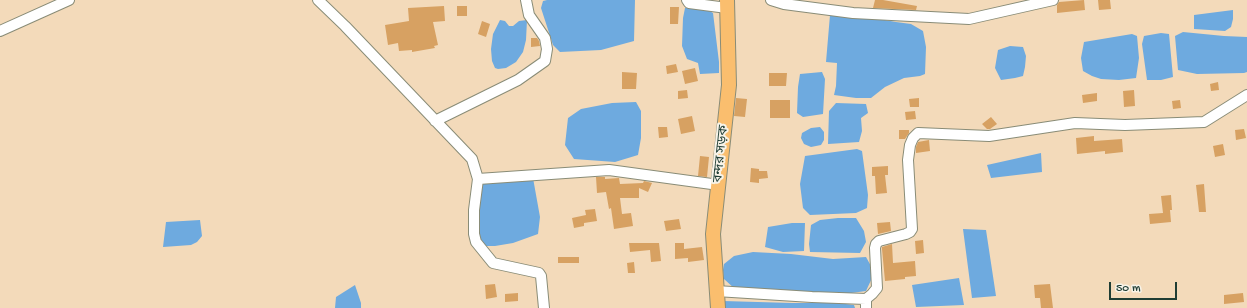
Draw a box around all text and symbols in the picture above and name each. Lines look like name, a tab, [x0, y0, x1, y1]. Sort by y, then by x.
street label: বন্দর সড়ক	[711, 125, 733, 183]
scale bar	[1111, 274, 1179, 300]
text: 50 m	[1116, 282, 1141, 296]

